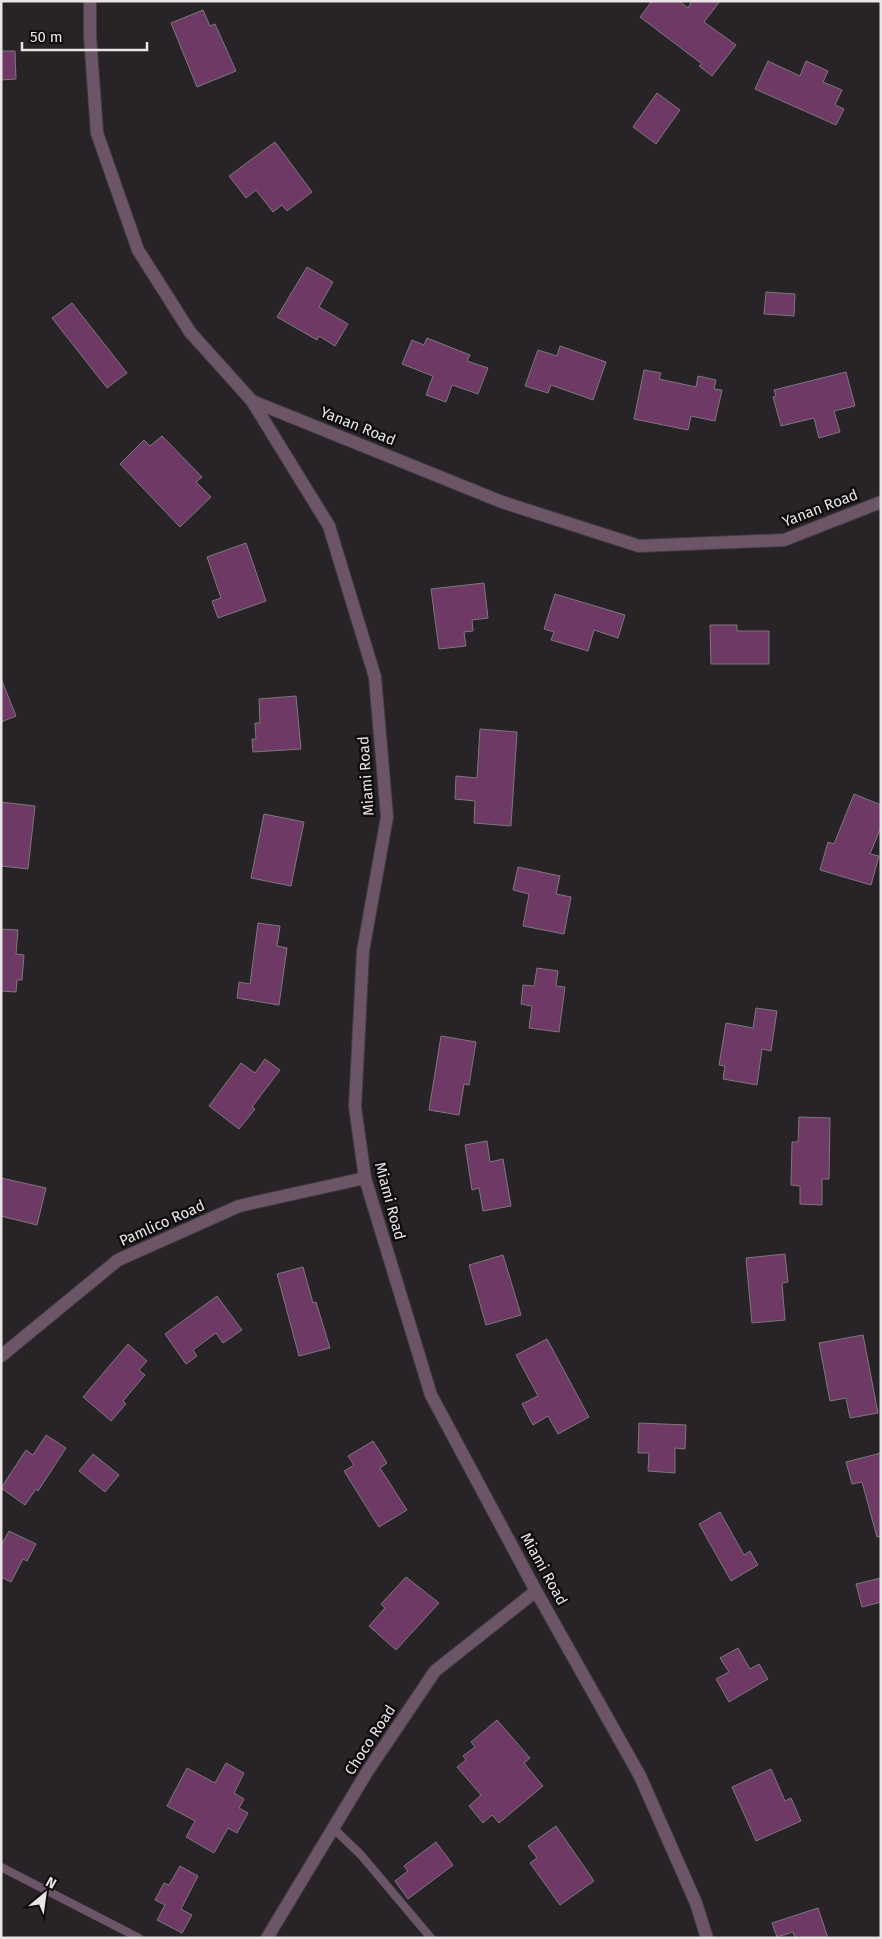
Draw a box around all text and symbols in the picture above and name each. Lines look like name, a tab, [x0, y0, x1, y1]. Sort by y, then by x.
scale bar	[22, 20, 148, 52]
text: 50 m	[30, 28, 63, 46]
street label: Yanan Road	[318, 403, 398, 449]
street label: Yanan Road	[780, 485, 860, 531]
street label: Miami Road	[354, 736, 378, 816]
street label: Miami Road	[371, 1160, 409, 1242]
street label: Pamlico Road	[116, 1196, 208, 1250]
street label: Miami Road	[517, 1530, 571, 1608]
street label: Choco Road	[341, 1702, 399, 1778]
north arrow	[20, 1869, 70, 1919]
text: N	[43, 1873, 59, 1893]

